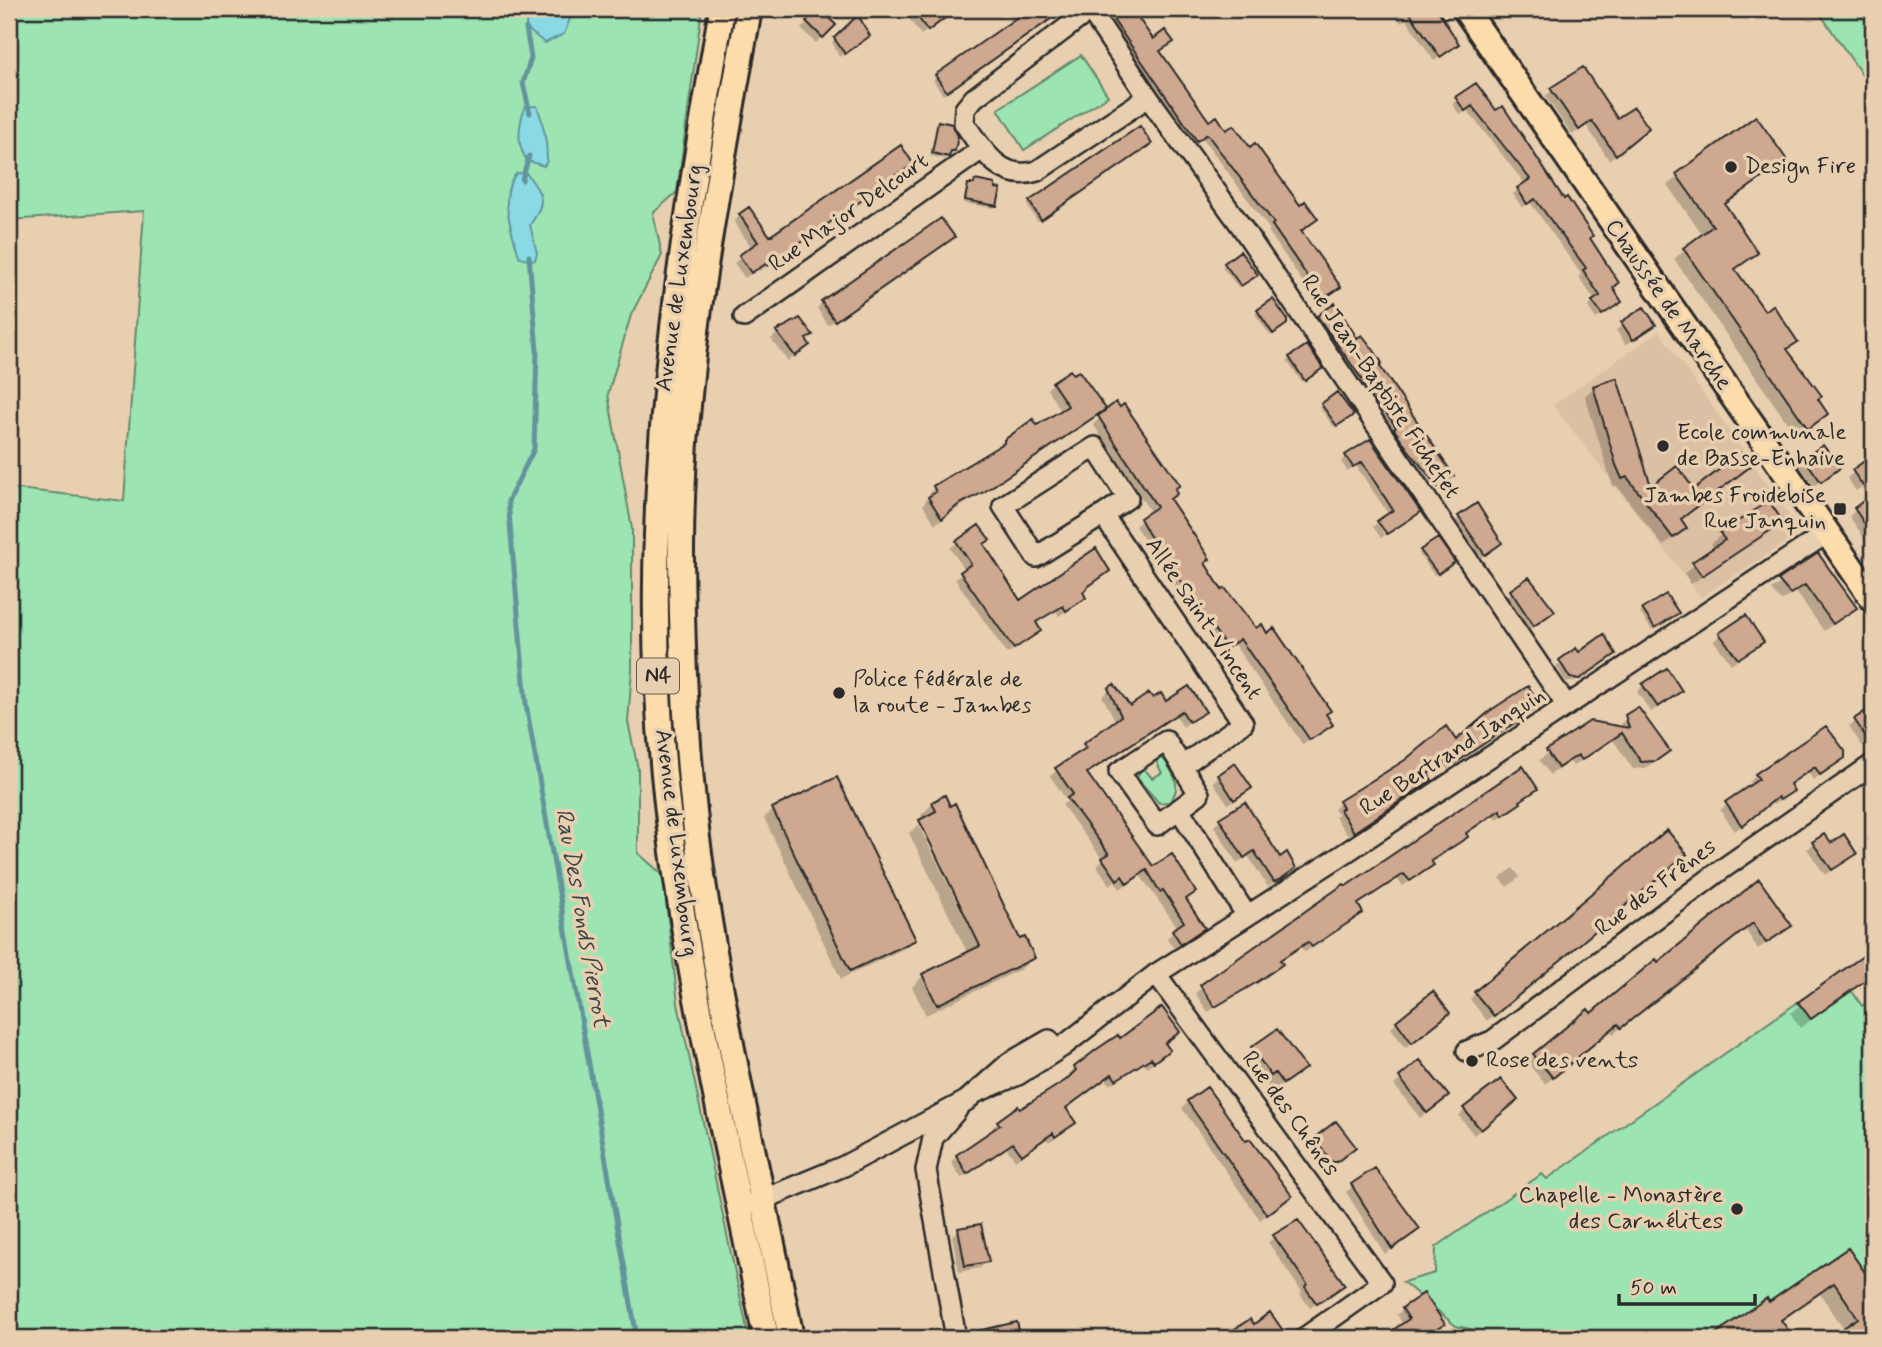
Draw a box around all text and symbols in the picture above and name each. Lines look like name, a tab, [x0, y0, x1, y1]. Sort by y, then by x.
street label: Rue Major Delcourt	[763, 147, 935, 279]
place label: Design Fire	[1745, 152, 1856, 184]
marker: Design Fire	[1723, 159, 1739, 175]
street label: Avenue de Luxembourg	[649, 162, 711, 394]
street label: Chaussée de Marche	[1598, 213, 1738, 397]
street label: Rue Jean-Baptiste Fichefet	[1294, 269, 1466, 505]
place label: Ecole communale de Basse-Enhaive	[1677, 418, 1847, 474]
marker: Ecole communale de Basse-Enhaive	[1655, 438, 1671, 454]
place label: Jambes Froidebise Rue Janquin	[1644, 481, 1826, 537]
marker: Jambes Froidebise Rue Janquin	[1832, 501, 1848, 517]
street label: Allée Saint-Vincent	[1137, 532, 1269, 706]
road number: N4	[637, 658, 679, 694]
place label: Police fédérale de la route - Jambes	[853, 665, 1031, 721]
street label: Rue Bertrand Janquin	[1354, 681, 1552, 823]
marker: Police fédérale de la route - Jambes	[831, 685, 847, 701]
street label: Avenue de Luxembourg	[647, 727, 705, 959]
water label: Rau Des Fonds Pierrot	[547, 806, 617, 1032]
street label: Rue des Frênes	[1589, 832, 1723, 944]
street label: Rue des Chênes	[1234, 1045, 1346, 1183]
place label: Rose des vents	[1486, 1046, 1638, 1076]
marker: Rose des vents	[1464, 1053, 1480, 1069]
place label: Chapelle - Monastère des Carmélites	[1519, 1181, 1723, 1237]
marker: Chapelle - Monastère des Carmélites	[1729, 1201, 1745, 1217]
scale bar	[1619, 1263, 1756, 1307]
text: 50 m	[1630, 1274, 1677, 1302]

